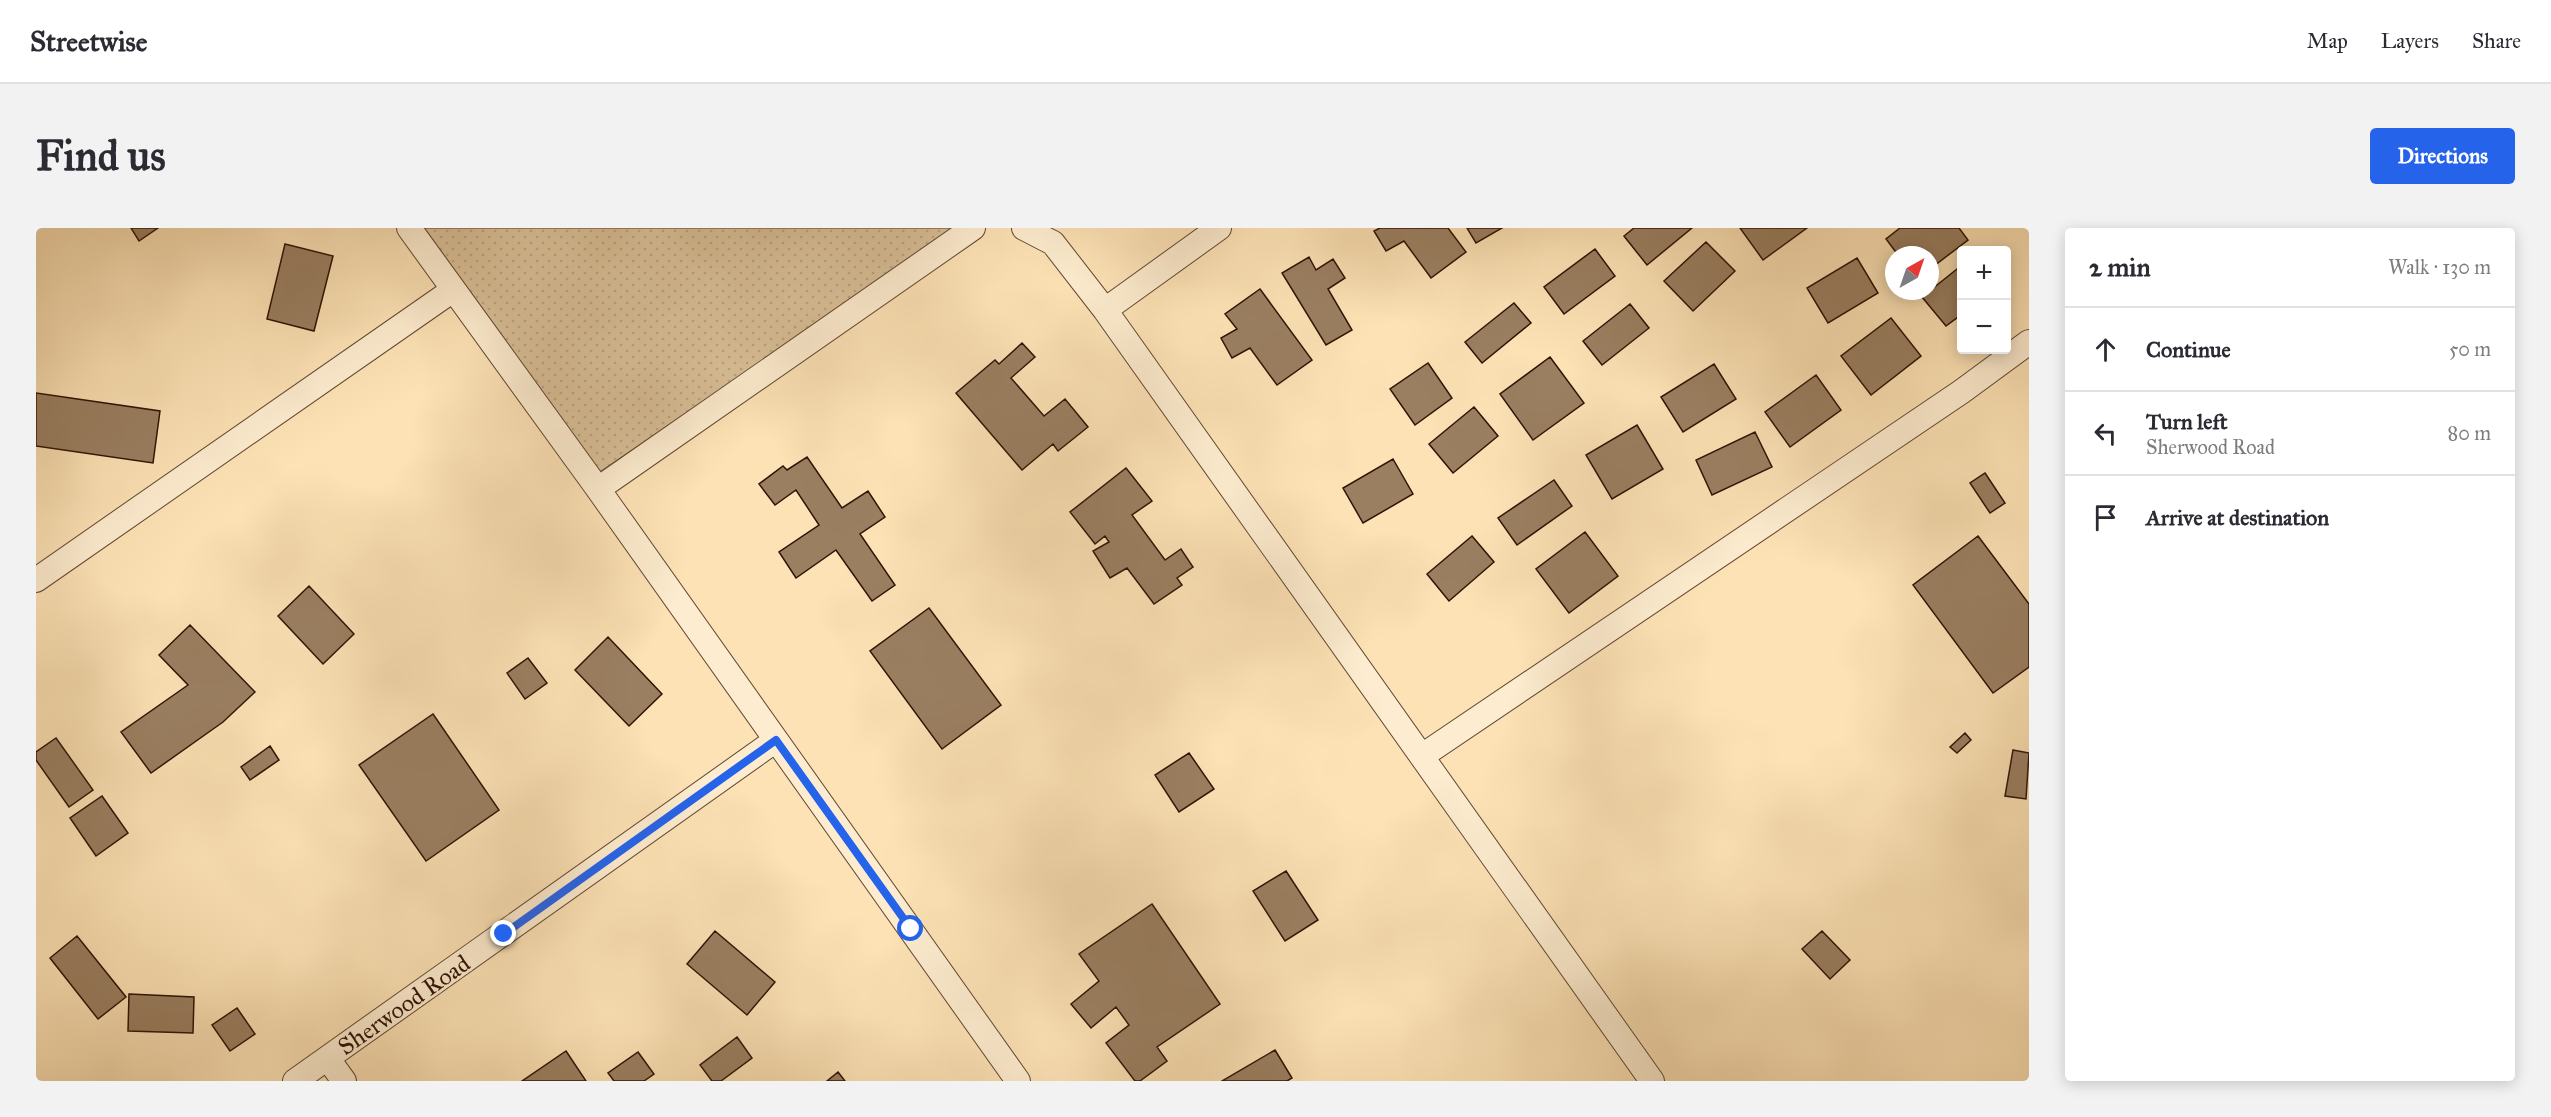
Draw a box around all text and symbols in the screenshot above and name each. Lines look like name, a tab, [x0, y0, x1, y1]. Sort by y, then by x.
text: Streetwise	[30, 24, 147, 59]
text: Map	[2307, 28, 2348, 54]
text: Layers	[2381, 28, 2439, 54]
text: Share	[2472, 28, 2521, 54]
button: Directions	[2370, 128, 2515, 184]
text: Find us	[36, 130, 166, 182]
north arrow	[1885, 246, 1939, 300]
map controls	[1957, 246, 2011, 354]
button: +	[1957, 246, 2011, 300]
text: 2 min	[2089, 251, 2150, 283]
text: Walk · 130 m	[2388, 255, 2491, 279]
button: −	[1957, 300, 2011, 354]
icon: ahead	[2089, 333, 2122, 366]
text: Continue	[2146, 336, 2231, 363]
text: 50 m	[2449, 337, 2491, 361]
text: Turn left	[2146, 408, 2228, 435]
icon: left	[2089, 417, 2122, 450]
text: 80 m	[2448, 421, 2491, 445]
text: Sherwood Road	[2146, 435, 2275, 459]
icon: arrive	[2089, 501, 2122, 534]
text: Arrive at destination	[2146, 504, 2329, 531]
route start	[897, 915, 923, 941]
route end	[490, 920, 516, 946]
street label: Sherwood Road	[332, 948, 476, 1062]

